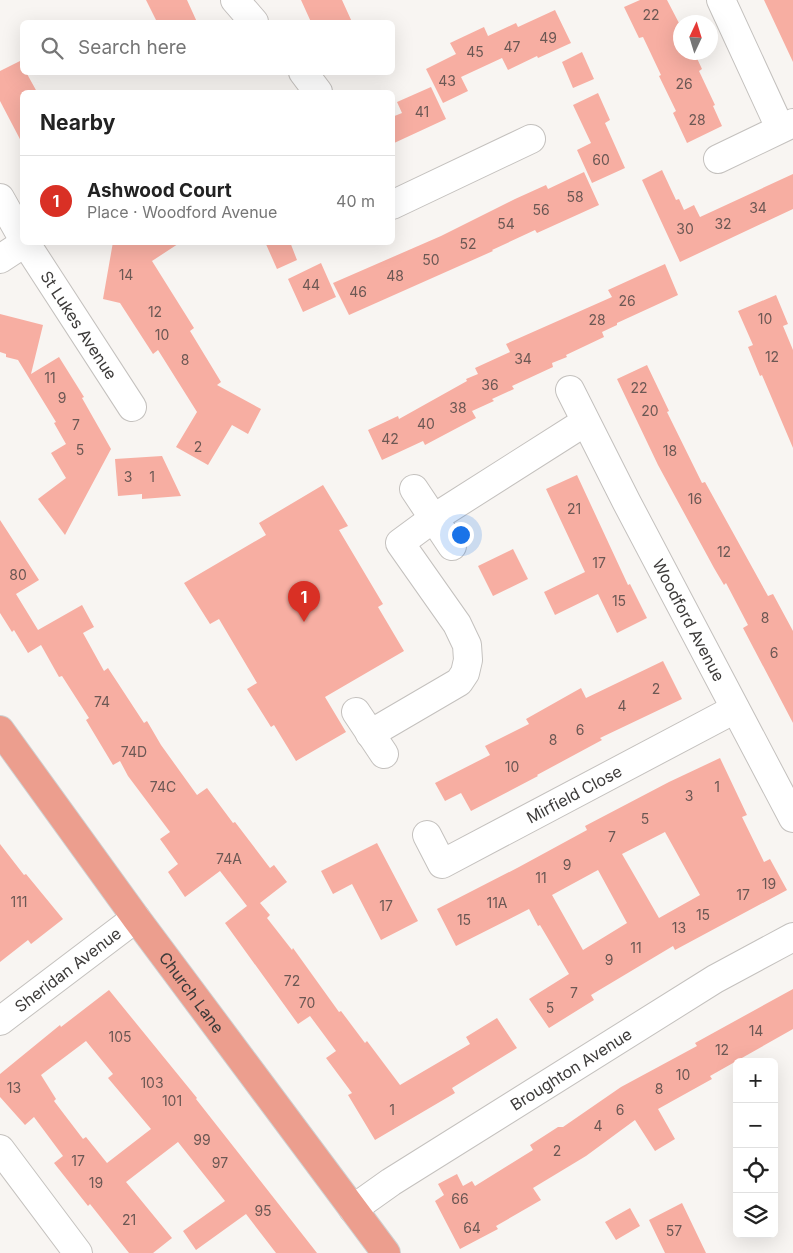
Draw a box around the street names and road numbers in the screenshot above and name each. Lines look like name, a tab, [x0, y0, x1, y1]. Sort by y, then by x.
street label: St Lukes Avenue	[36, 267, 121, 383]
street label: Woodford Avenue	[648, 556, 729, 685]
street label: Mirfield Close	[523, 761, 625, 828]
street label: Sheridan Avenue	[11, 923, 125, 1016]
street label: Church Lane	[155, 948, 228, 1037]
street label: Broughton Avenue	[507, 1024, 635, 1115]

